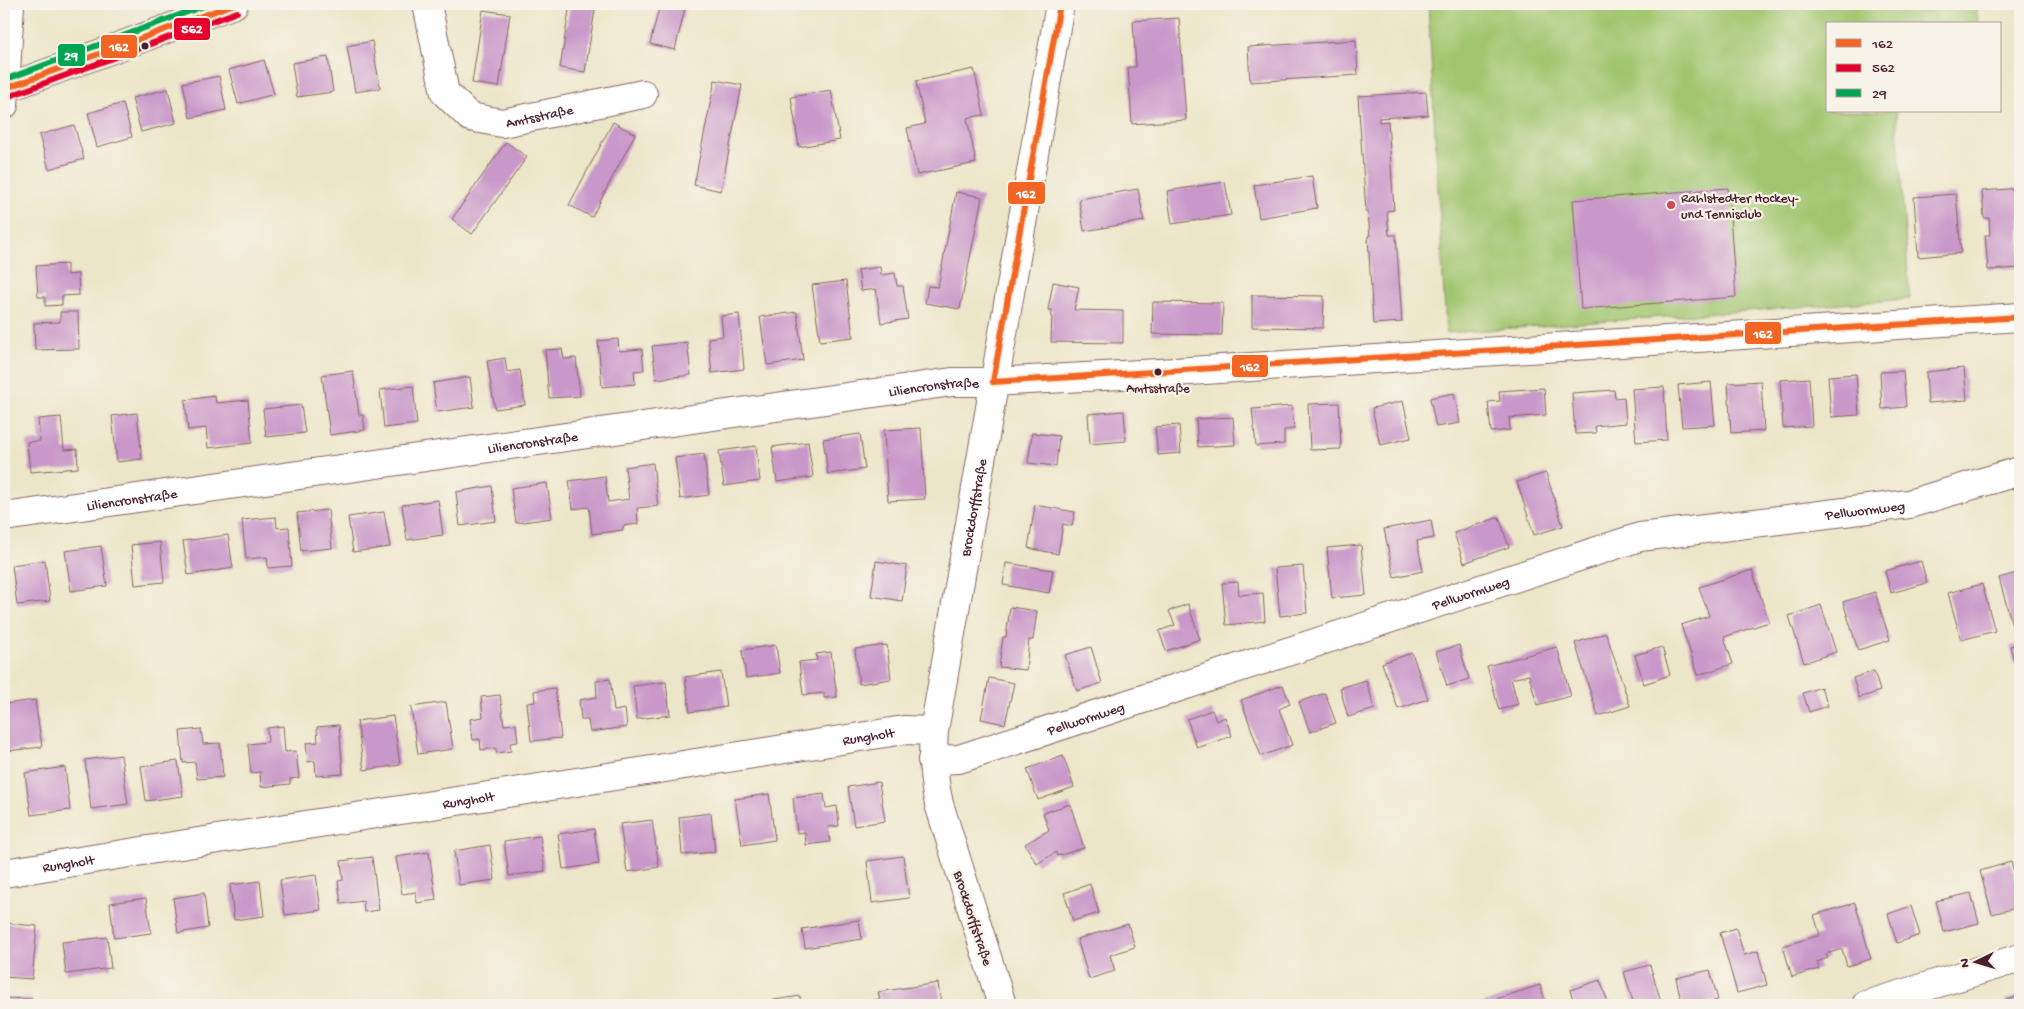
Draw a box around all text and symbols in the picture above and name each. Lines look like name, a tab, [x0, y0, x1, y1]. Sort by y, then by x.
line badge: 562	[173, 17, 211, 41]
text: 562	[181, 22, 203, 39]
legend	[1826, 22, 2002, 112]
line badge: 162	[100, 34, 138, 59]
text: 162	[1871, 36, 1893, 54]
text: 162	[108, 40, 129, 57]
unlabelled marker	[140, 41, 150, 51]
line badge: 29	[57, 43, 86, 67]
text: 29	[64, 49, 78, 66]
text: 562	[1872, 60, 1895, 78]
text: 29	[1872, 86, 1887, 104]
street label: Amtsstraße	[504, 102, 576, 133]
line badge: 162	[1007, 181, 1046, 205]
text: 162	[1015, 187, 1036, 204]
place label: Rahlstedter Hockey- und Tennisclub	[1681, 191, 1800, 224]
marker: Rahlstedter Hockey- und Tennisclub	[1665, 199, 1677, 211]
line badge: 162	[1744, 321, 1782, 345]
text: 162	[1752, 327, 1773, 344]
line badge: 162	[1231, 354, 1269, 378]
text: 162	[1239, 360, 1260, 377]
marker: Amtsstraße	[1153, 367, 1163, 377]
street label: Liliencronstraße	[888, 376, 980, 402]
place label: Amtsstraße	[1126, 382, 1190, 397]
street label: Liliencronstraße	[487, 429, 580, 459]
street label: Brockdorffstraße	[958, 457, 992, 559]
street label: Liliencronstraße	[86, 486, 179, 516]
street label: Pellwormweg	[1823, 499, 1906, 525]
street label: Pellwormweg	[1430, 574, 1512, 615]
street label: Pellwormweg	[1044, 700, 1127, 741]
street label: Rungholt	[841, 725, 897, 751]
street label: Rungholt	[441, 789, 497, 814]
street label: Rungholt	[41, 853, 97, 878]
street label: Brockdorffstraße	[948, 868, 995, 969]
north arrow	[1952, 936, 2002, 986]
text: N	[1957, 958, 1974, 968]

